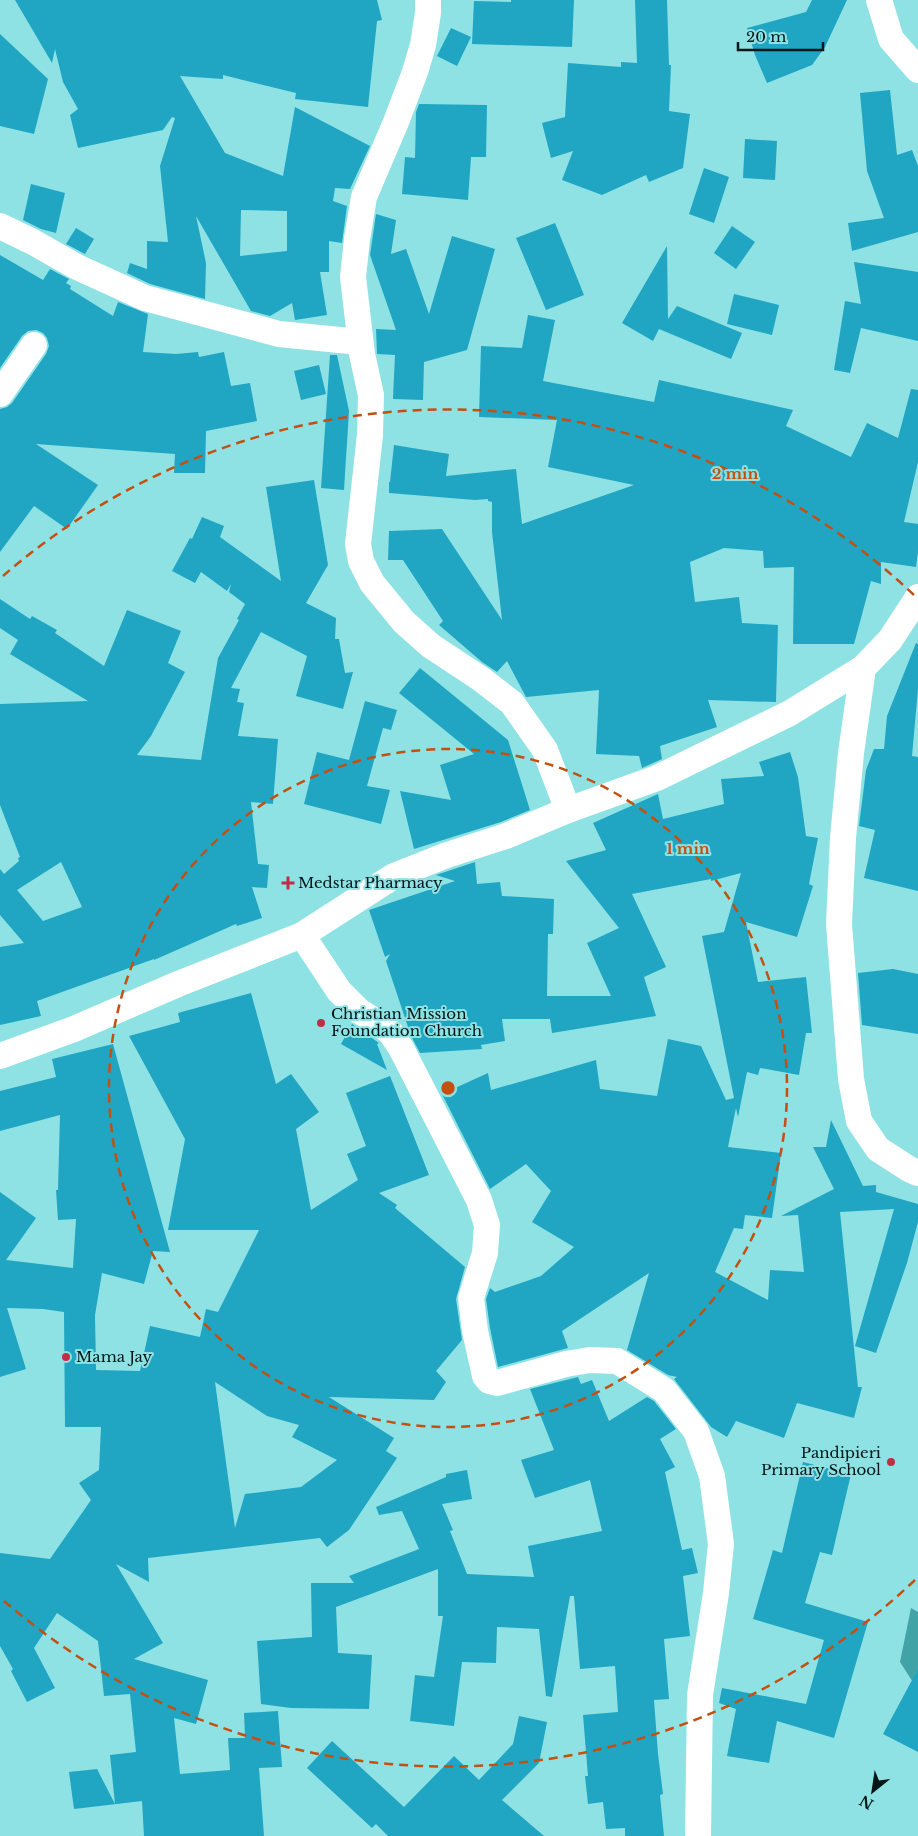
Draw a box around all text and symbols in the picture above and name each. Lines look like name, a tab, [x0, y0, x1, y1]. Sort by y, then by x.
scale bar	[738, 20, 823, 52]
text: 20 m	[746, 27, 786, 46]
text: 2 min	[712, 464, 758, 483]
text: 1 min	[666, 839, 710, 858]
place label: Medstar Pharmacy	[298, 873, 443, 892]
marker: Medstar Pharmacy	[282, 877, 294, 889]
place label: Christian Mission Foundation Church	[331, 1004, 482, 1040]
marker: Christian Mission Foundation Church	[315, 1017, 327, 1029]
centre of rings	[439, 1079, 457, 1097]
place label: Mama Jay	[76, 1347, 153, 1366]
marker: Mama Jay	[60, 1351, 72, 1363]
place label: Pandipieri Primary School	[761, 1443, 881, 1479]
marker: Pandipieri Primary School	[885, 1456, 897, 1468]
north arrow	[848, 1766, 898, 1816]
text: N	[856, 1791, 877, 1813]

